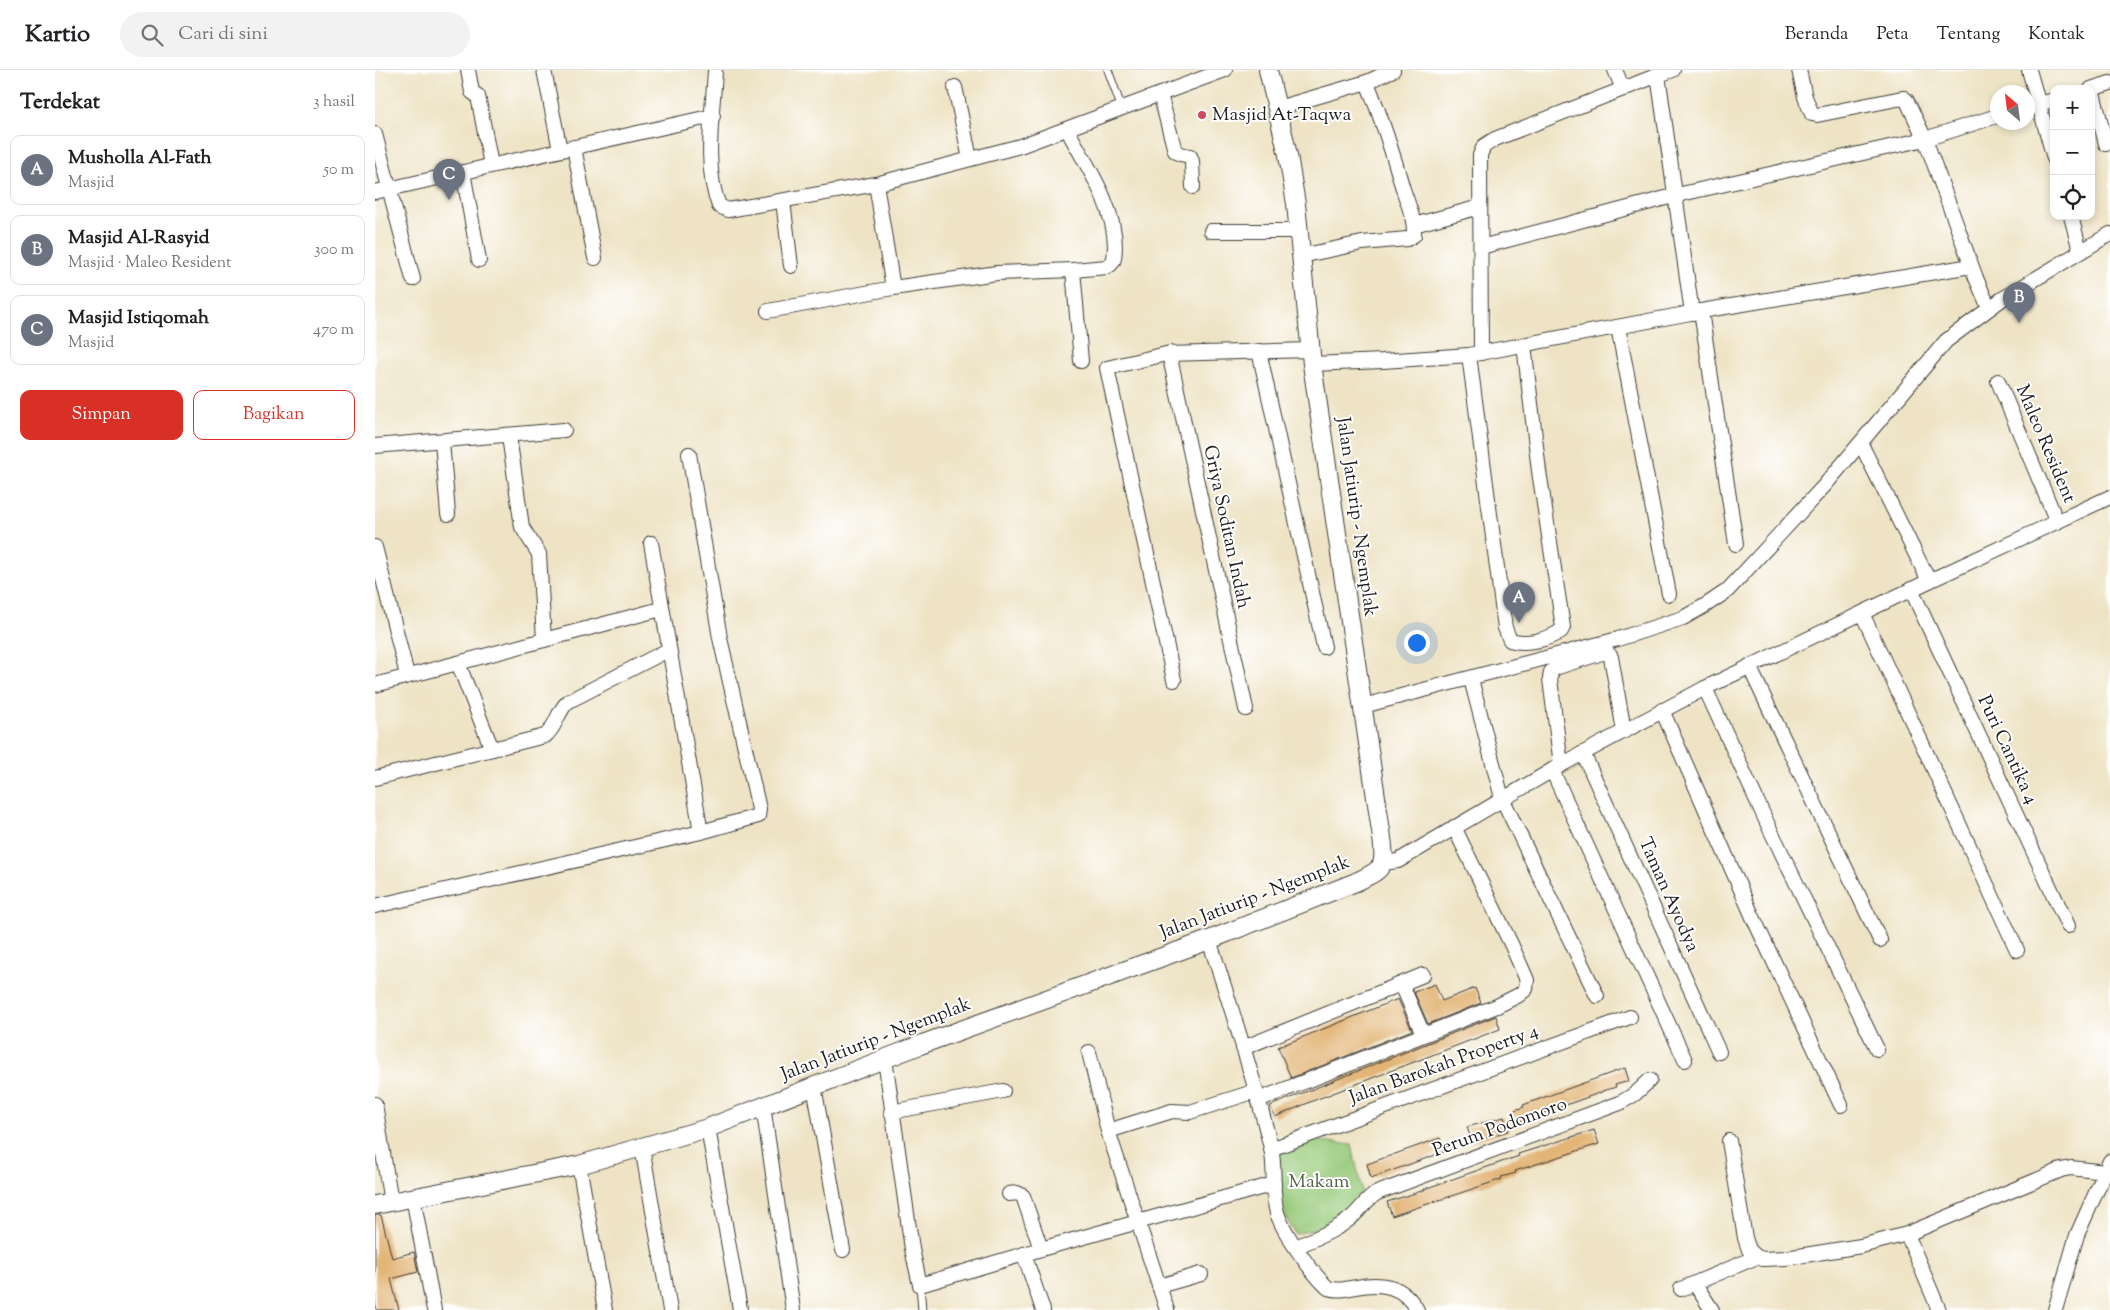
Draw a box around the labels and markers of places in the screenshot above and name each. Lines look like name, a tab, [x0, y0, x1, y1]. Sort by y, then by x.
place label: Masjid At-Taqwa	[1212, 102, 1351, 129]
marker: Masjid At-Taqwa	[1196, 109, 1208, 121]
pin: C	[433, 159, 465, 200]
pin: B	[2003, 282, 2035, 323]
pin: A	[1503, 582, 1535, 623]

